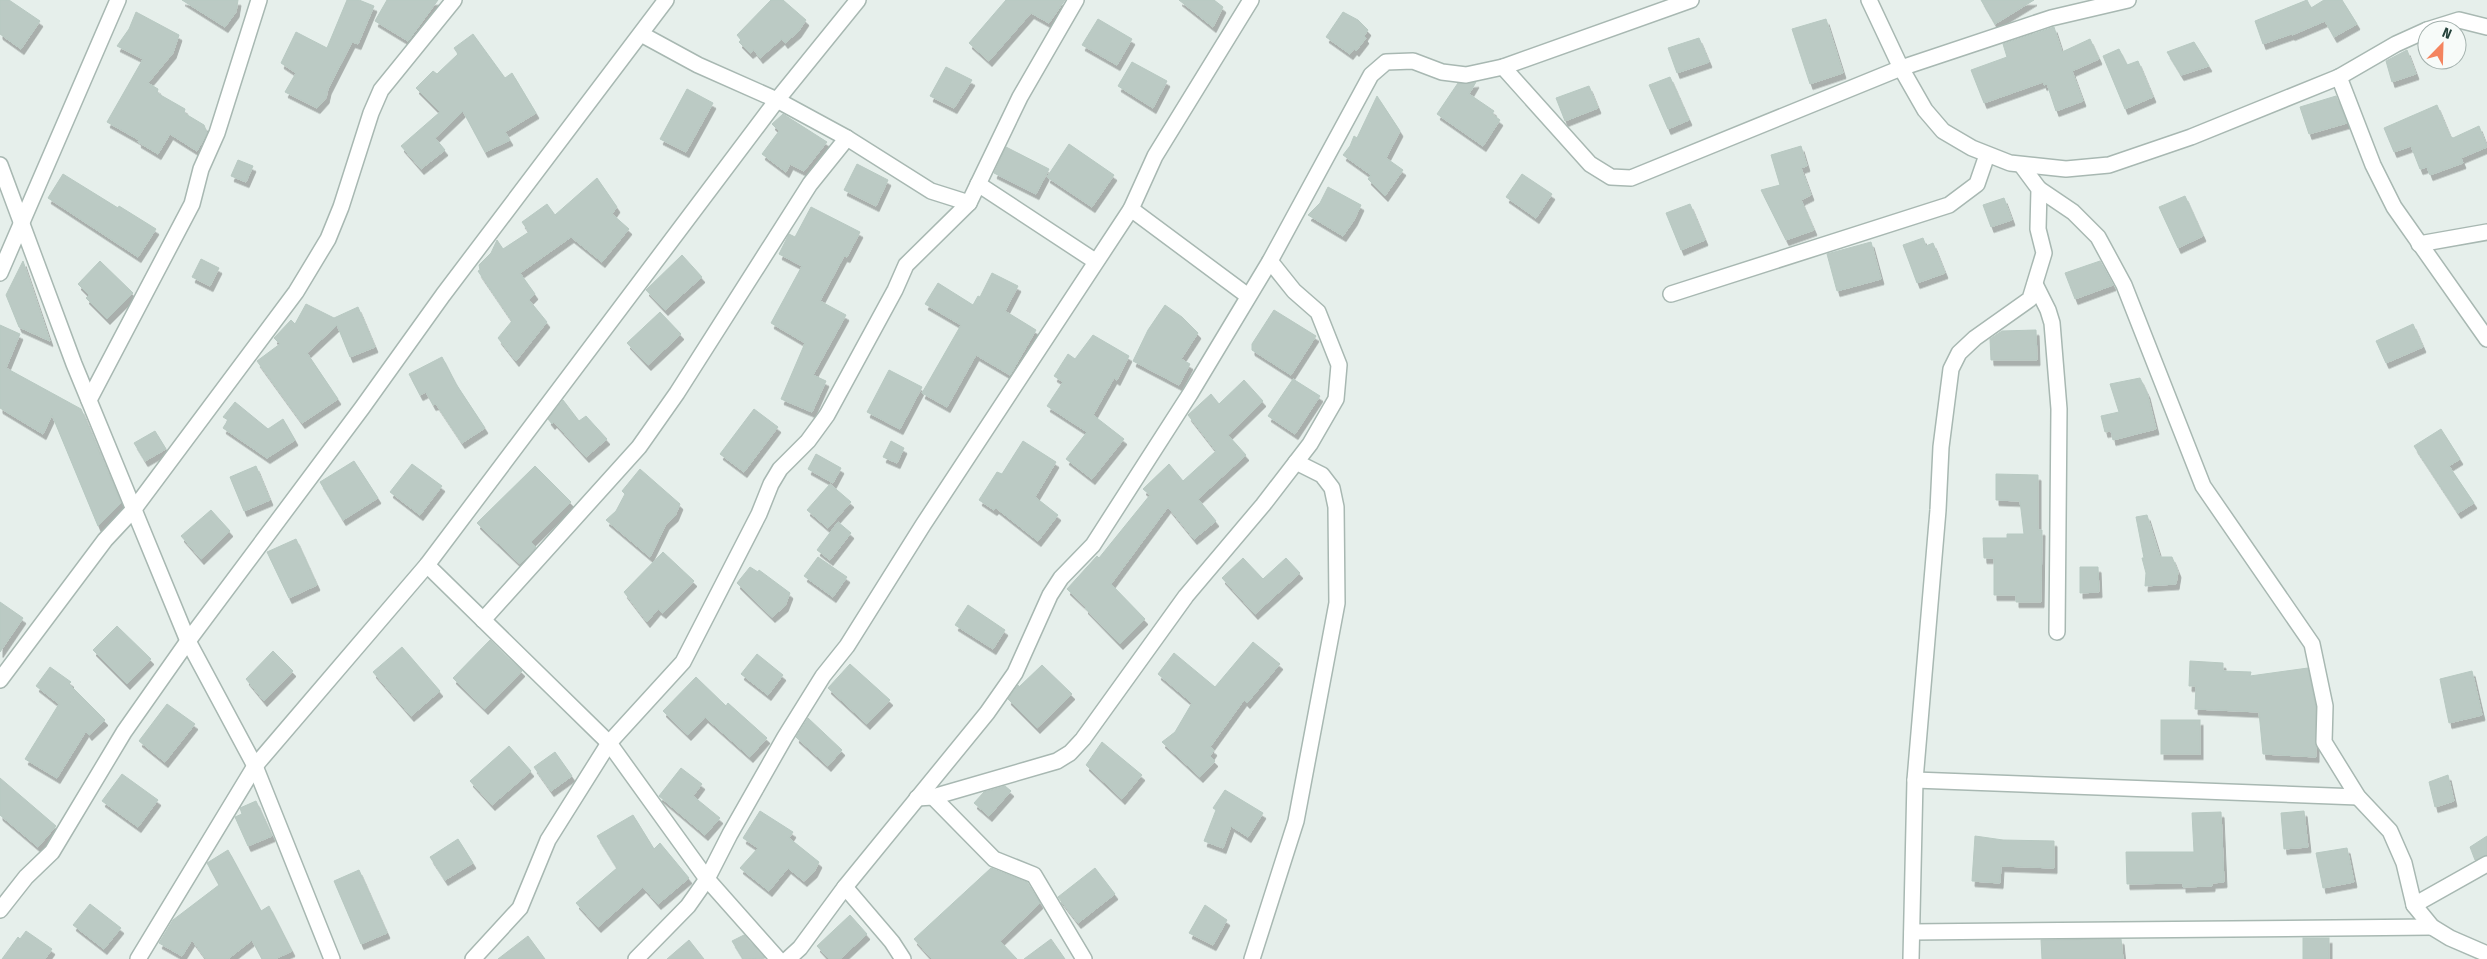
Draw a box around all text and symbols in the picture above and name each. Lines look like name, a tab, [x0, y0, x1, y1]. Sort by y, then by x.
north arrow	[2417, 20, 2467, 70]
text: N	[2440, 24, 2454, 43]

